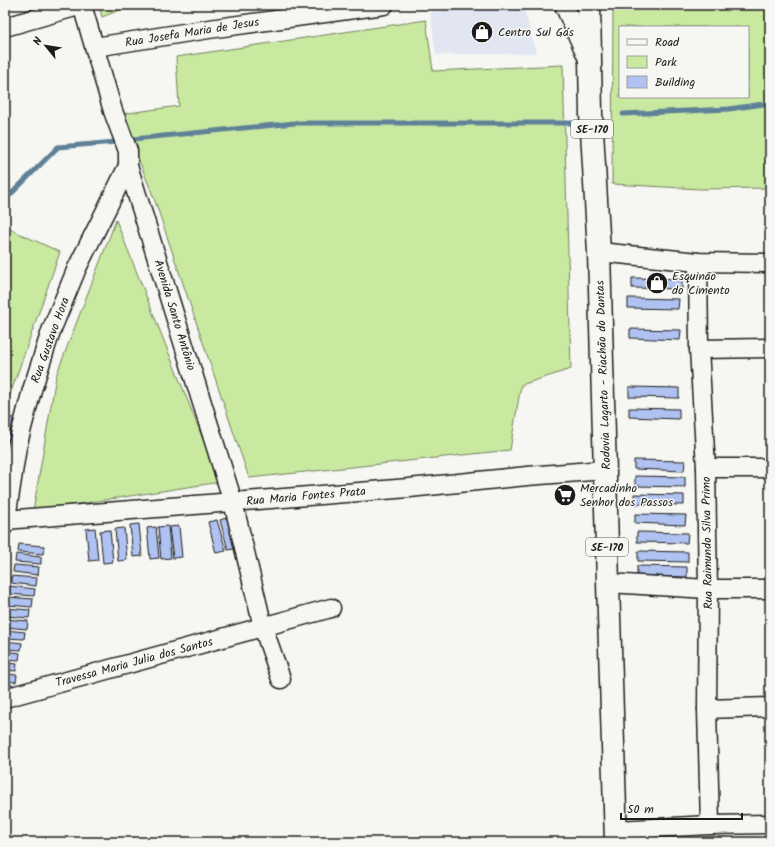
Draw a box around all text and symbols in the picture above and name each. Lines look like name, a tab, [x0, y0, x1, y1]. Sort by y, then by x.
street label: Rua Josefa Maria de Jesus	[124, 13, 260, 52]
shop icon: Centro Sul Gás	[469, 19, 495, 45]
place label: Centro Sul Gás	[498, 23, 574, 42]
north arrow	[26, 26, 66, 66]
legend	[619, 26, 749, 98]
text: Road	[655, 33, 680, 52]
text: N	[29, 34, 48, 49]
text: Park	[655, 53, 677, 72]
text: Building	[655, 73, 695, 92]
road number: SE-170	[571, 120, 613, 138]
street label: Avenida Santo Antônio	[149, 257, 200, 373]
place label: Esquinão do Cimento	[672, 267, 730, 300]
shop icon: Esquinão do Cimento	[644, 270, 670, 296]
street label: Rodovia Lagarto - Riachão do Dantas	[591, 280, 616, 470]
street label: Rua Gustavo Hora	[26, 294, 75, 386]
street label: Rua Raimundo Silva Primo	[697, 476, 718, 609]
place label: Mercadinho Senhor dos Passos	[580, 479, 673, 512]
street label: Rua Maria Fontes Prata	[245, 482, 367, 511]
supermarket icon: Mercadinho Senhor dos Passos	[552, 482, 578, 508]
road number: SE-170	[586, 538, 628, 556]
street label: Travessa Maria Julia dos Santos	[53, 632, 215, 693]
scale bar	[621, 795, 742, 821]
text: 50 m	[627, 800, 654, 819]

